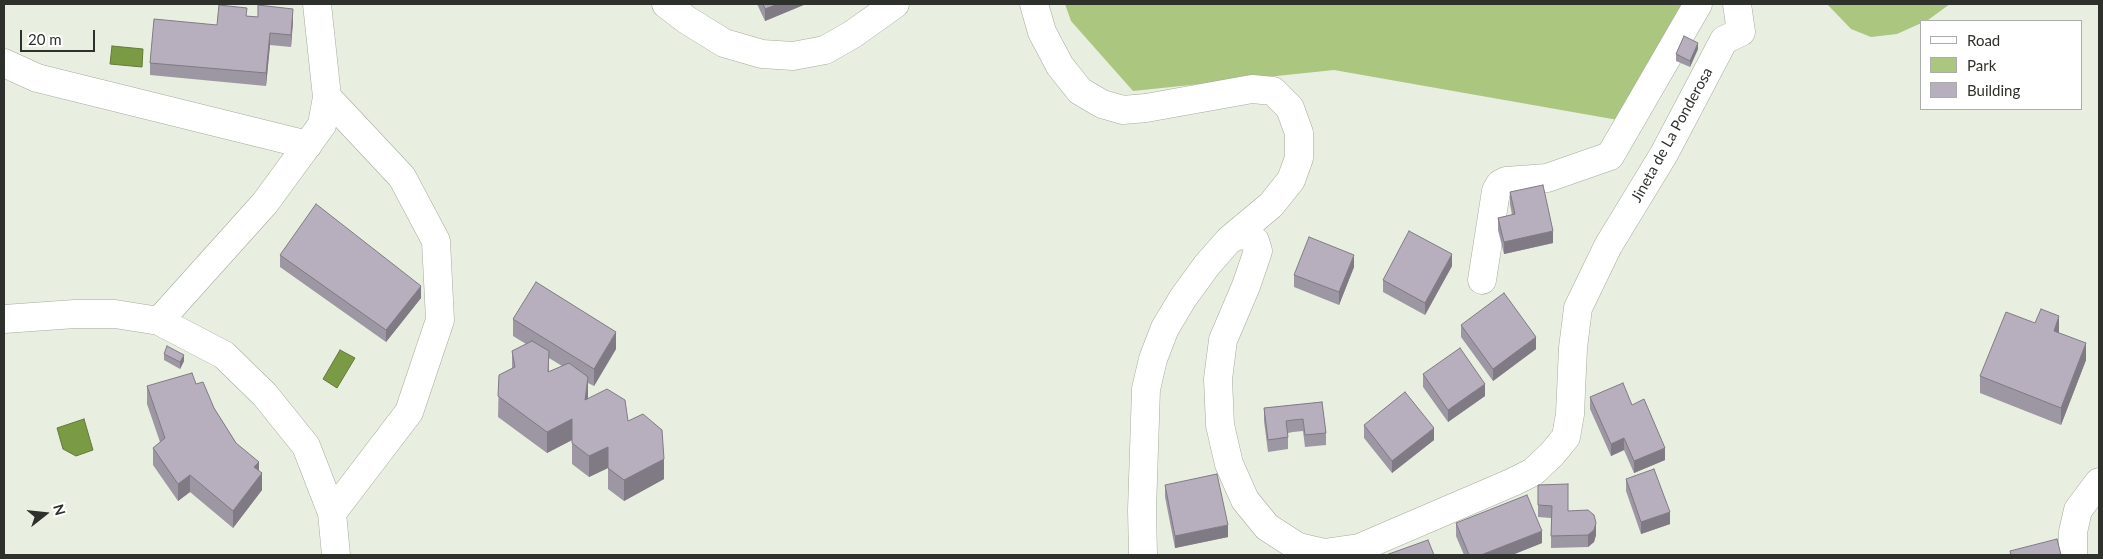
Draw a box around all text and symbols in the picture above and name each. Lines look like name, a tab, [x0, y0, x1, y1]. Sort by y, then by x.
scale bar	[22, 20, 98, 52]
legend	[1920, 20, 2083, 110]
text: 20 m	[28, 30, 62, 48]
text: Road	[1967, 31, 2000, 49]
text: Park	[1967, 56, 1996, 74]
street label: Jineta de La Ponderosa	[1627, 64, 1717, 206]
text: Building	[1967, 81, 2020, 99]
north arrow	[20, 489, 70, 539]
text: N	[50, 502, 70, 517]

